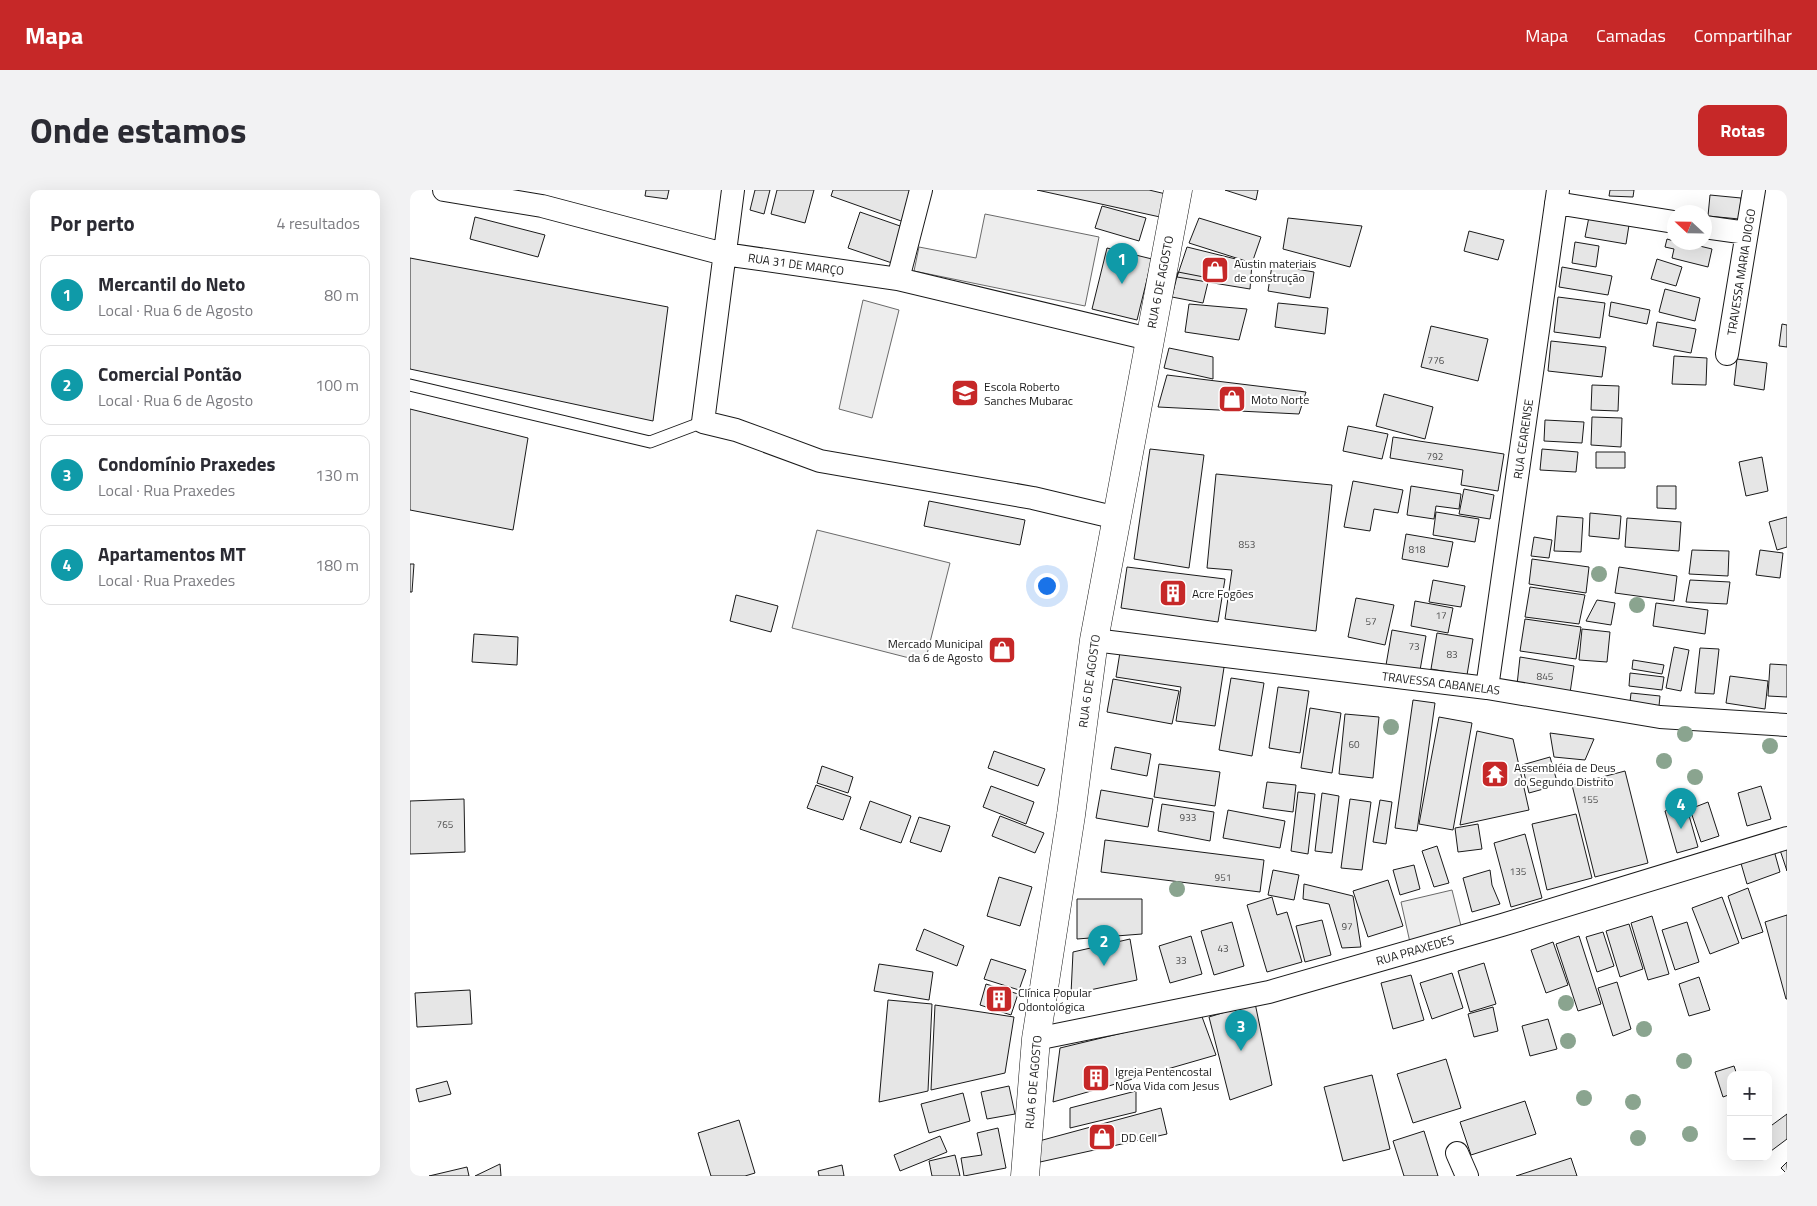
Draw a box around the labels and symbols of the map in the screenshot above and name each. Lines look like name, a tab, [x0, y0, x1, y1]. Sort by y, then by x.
north arrow	[1667, 205, 1712, 250]
street label: TRAVESSA MARIA DIOGO	[1722, 207, 1760, 337]
street label: RUA 6 DE AGOSTO	[1142, 234, 1178, 330]
pin: 1	[1106, 243, 1138, 284]
street label: RUA 31 DE MARÇO	[747, 248, 845, 280]
place label: Austin materiais de construção	[1234, 254, 1317, 287]
shop icon: Austin materiais de construção	[1200, 255, 1230, 285]
house number: 776	[1428, 353, 1445, 368]
place label: Escola Roberto Sanches Mubarac	[984, 377, 1073, 410]
school or university icon: Escola Roberto Sanches Mubarac	[950, 378, 980, 408]
shop icon: Moto Norte	[1217, 384, 1247, 414]
place label: Moto Norte	[1251, 390, 1309, 409]
street label: RUA CEARENSE	[1508, 398, 1538, 480]
house number: 792	[1427, 449, 1443, 464]
house number: 853	[1239, 537, 1255, 552]
house number: 818	[1409, 542, 1426, 557]
your location	[1034, 573, 1060, 599]
building icon: Acre Fogões	[1158, 578, 1188, 608]
place label: Acre Fogões	[1192, 584, 1254, 603]
house number: 17	[1435, 608, 1447, 623]
house number: 57	[1365, 614, 1377, 629]
street label: RUA 6 DE AGOSTO	[1073, 633, 1105, 729]
place label: Mercado Municipal da 6 de Agosto	[888, 634, 983, 667]
shop icon: Mercado Municipal da 6 de Agosto	[987, 635, 1017, 665]
house number: 73	[1408, 639, 1420, 654]
house number: 83	[1446, 647, 1458, 662]
street label: TRAVESSA CABANELAS	[1381, 666, 1501, 700]
house number: 845	[1537, 669, 1554, 684]
house number: 60	[1348, 737, 1360, 752]
place label: Assembléia de Deus do Segundo Distrito	[1514, 758, 1616, 791]
temple icon: Assembléia de Deus do Segundo Distrito	[1480, 759, 1510, 789]
pin: 4	[1665, 788, 1697, 829]
house number: 155	[1582, 792, 1599, 807]
house number: 933	[1180, 810, 1196, 825]
house number: 765	[437, 817, 454, 832]
house number: 135	[1510, 864, 1527, 879]
house number: 951	[1215, 870, 1231, 885]
house number: 97	[1341, 919, 1353, 934]
pin: 2	[1088, 925, 1120, 966]
street label: RUA PRAXEDES	[1374, 930, 1456, 970]
house number: 43	[1217, 941, 1229, 956]
house number: 33	[1175, 953, 1187, 968]
place label: Clínica Popular Odontológica	[1018, 983, 1092, 1016]
building icon: Clínica Popular Odontológica	[984, 984, 1014, 1014]
pin: 3	[1225, 1010, 1257, 1051]
street label: RUA 6 DE AGOSTO	[1019, 1034, 1047, 1130]
place label: Igreja Pentencostal Nova Vida com Jesus	[1115, 1062, 1220, 1095]
building icon: Igreja Pentencostal Nova Vida com Jesus	[1081, 1063, 1111, 1093]
shop icon: DD Cell	[1087, 1122, 1117, 1152]
place label: DD Cell	[1121, 1128, 1157, 1147]

